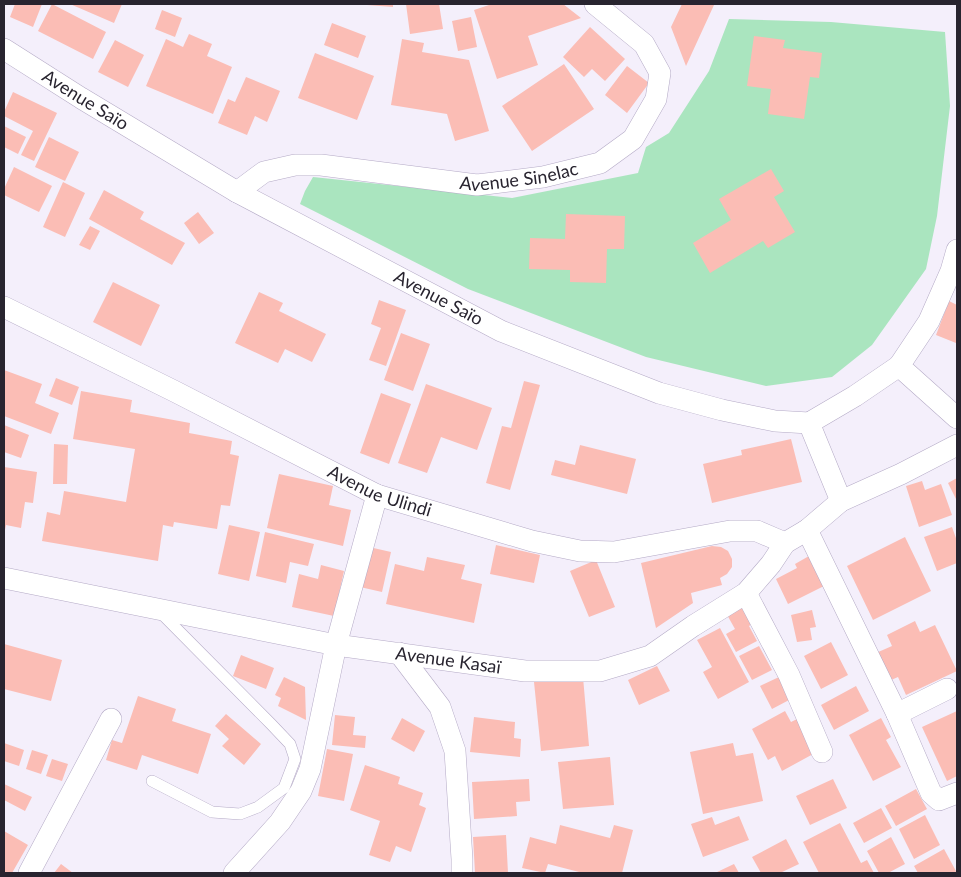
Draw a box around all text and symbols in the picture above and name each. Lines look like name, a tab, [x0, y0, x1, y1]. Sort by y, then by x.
street label: Avenue Saïo	[39, 64, 133, 134]
street label: Avenue Sinelac	[458, 157, 580, 195]
street label: Avenue Saïo	[391, 265, 487, 330]
street label: Avenue Ulindi	[324, 460, 435, 521]
street label: Avenue Kasaï	[394, 641, 503, 678]

